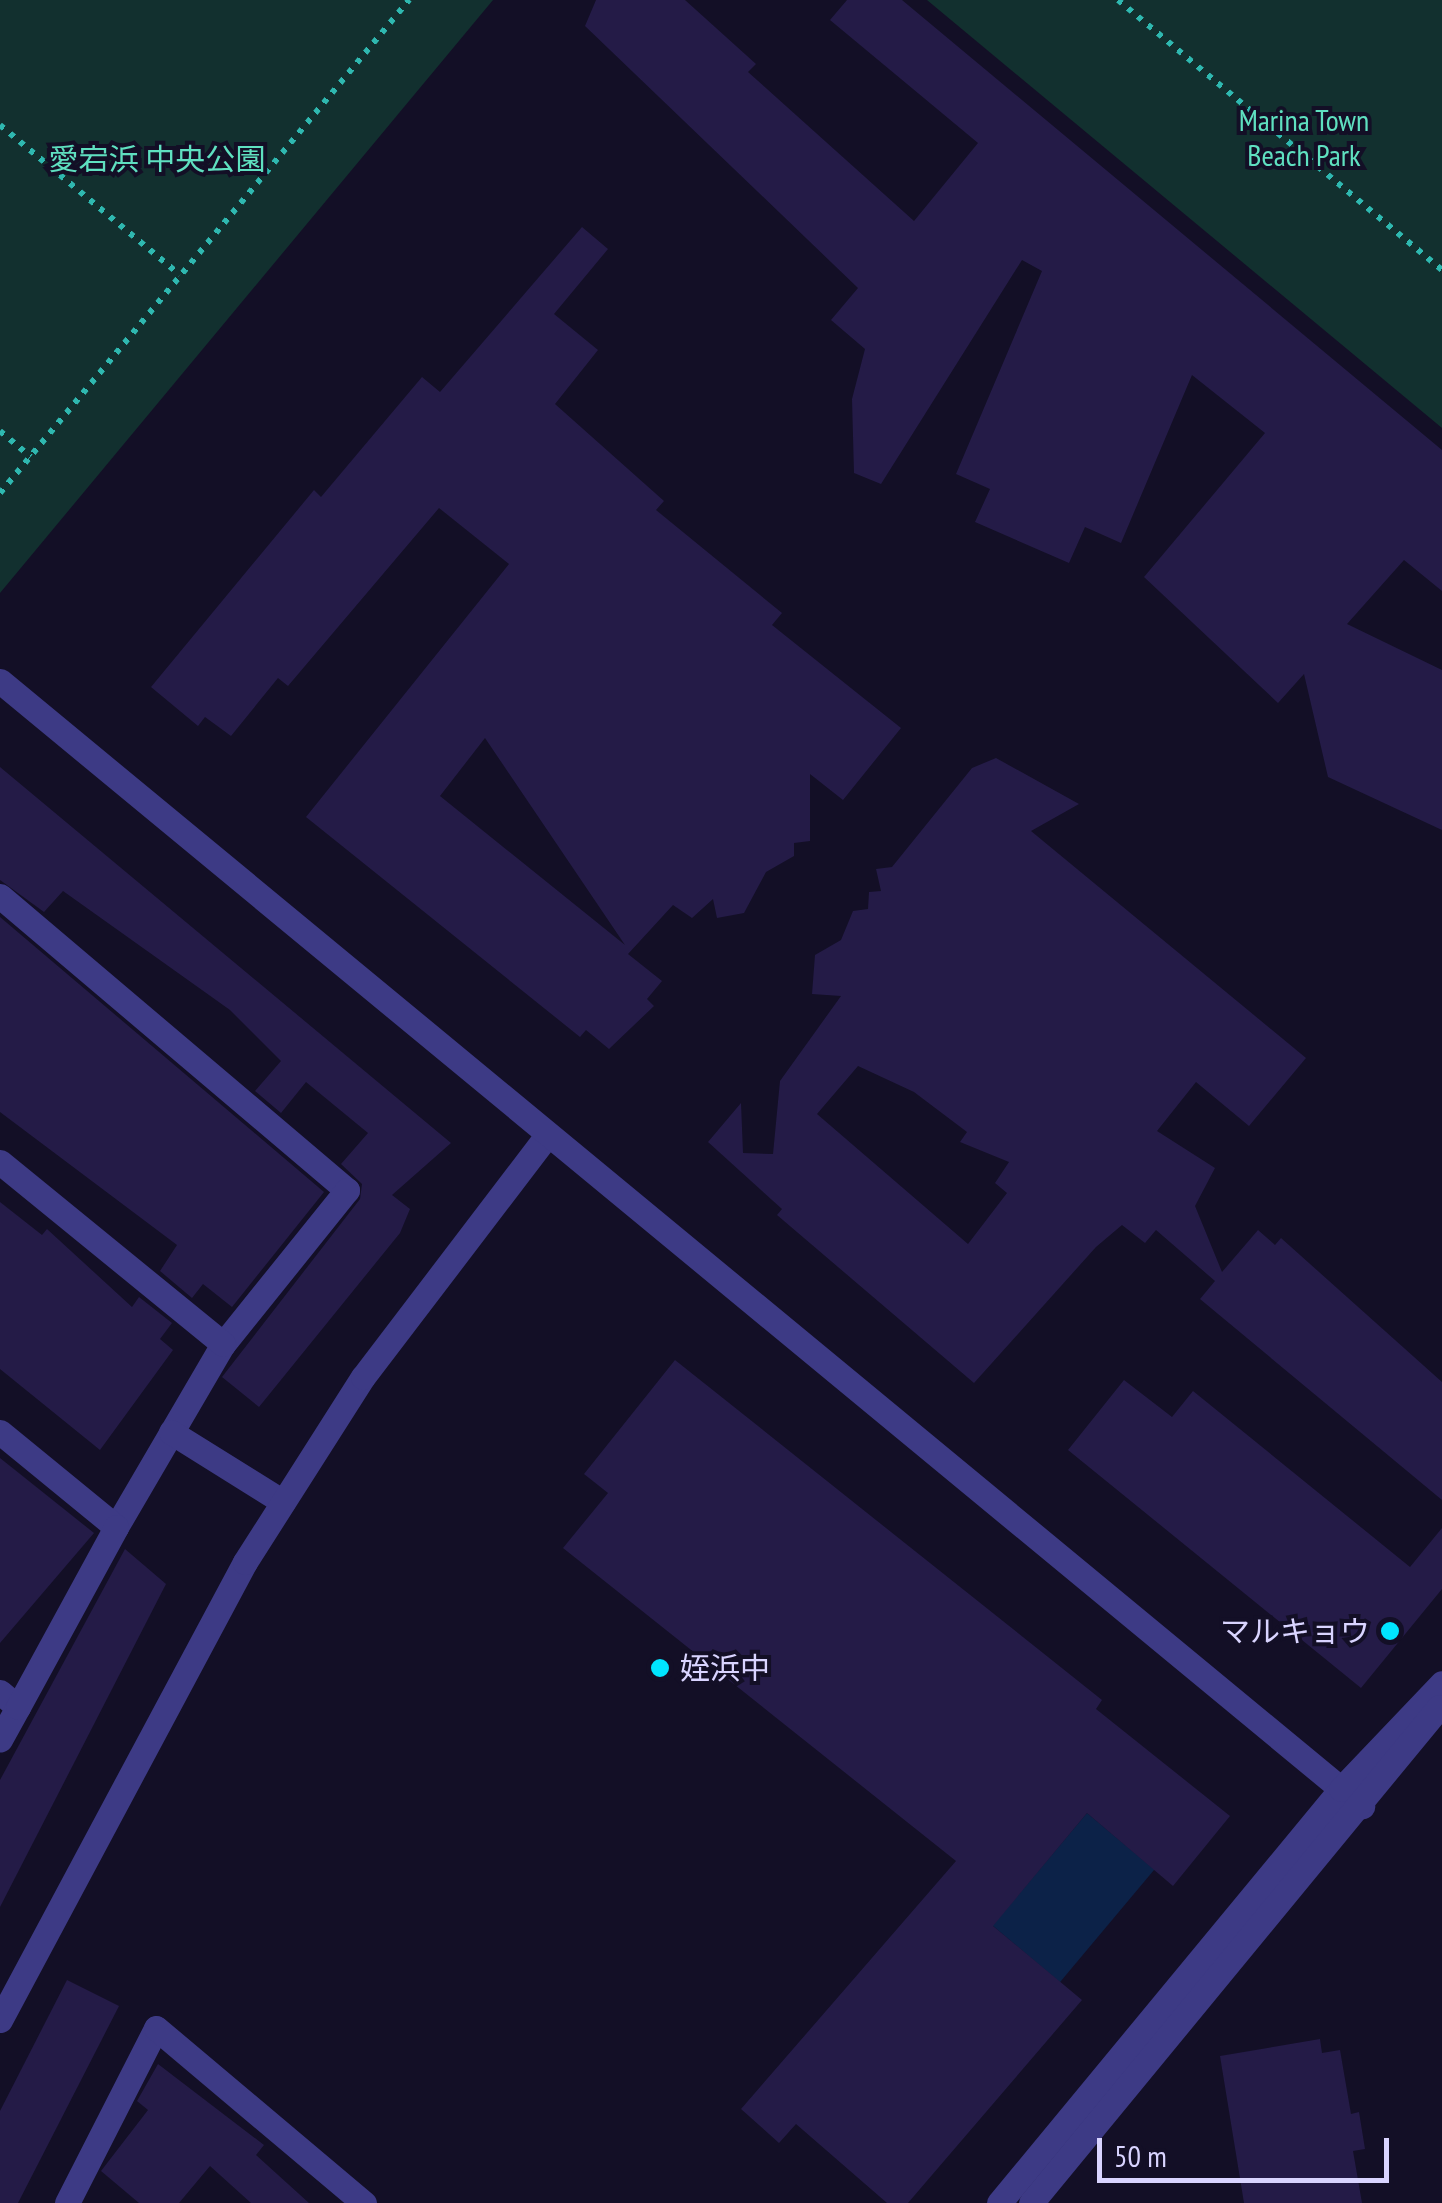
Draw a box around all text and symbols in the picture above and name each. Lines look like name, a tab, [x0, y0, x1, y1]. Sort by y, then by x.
park label: Marina Town Beach Park	[1238, 102, 1370, 172]
park label: 愛宕浜 中央公園	[49, 141, 265, 177]
place label: マルキョウ	[1220, 1613, 1370, 1649]
marker: マルキョウ	[1379, 1620, 1401, 1642]
place label: 姪浜中	[680, 1650, 770, 1686]
marker: 姪浜中	[649, 1657, 671, 1679]
scale bar	[1102, 2118, 1394, 2180]
text: 50 m	[1114, 2136, 1167, 2175]

